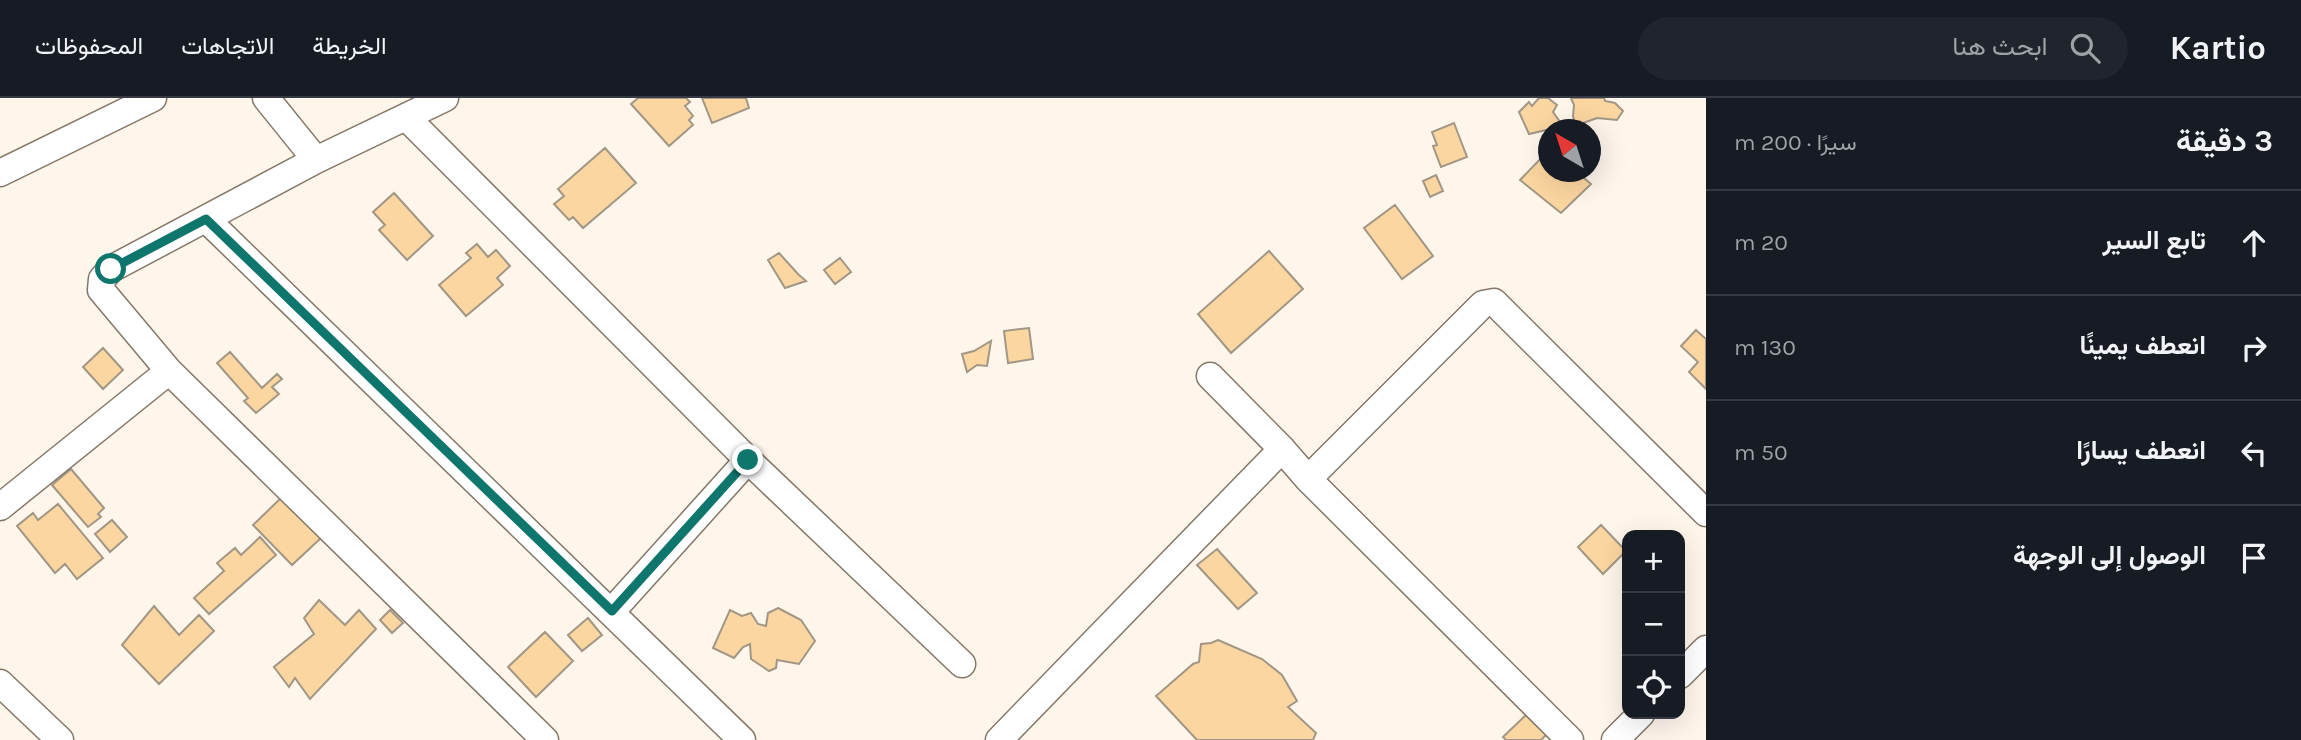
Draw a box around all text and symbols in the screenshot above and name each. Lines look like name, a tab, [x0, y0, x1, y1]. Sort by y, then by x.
search box	[1638, 17, 2128, 80]
icon: search	[2066, 29, 2104, 67]
text: Kartio	[2170, 29, 2266, 67]
text: ابحث هنا	[1952, 31, 2048, 62]
text: المحفوظات	[35, 32, 143, 60]
text: الاتجاهات	[181, 32, 274, 60]
text: الخريطة	[312, 32, 387, 60]
north arrow	[1538, 119, 1601, 182]
text: 3 دقيقة	[2176, 123, 2273, 159]
text: سيرًا · 200 m	[1734, 129, 1857, 156]
icon: ahead	[2235, 224, 2273, 262]
text: تابع السير	[2102, 225, 2206, 256]
text: 20 m	[1734, 229, 1788, 256]
route start	[95, 253, 126, 284]
icon: right	[2235, 329, 2273, 367]
text: انعطف يمينًا	[2080, 330, 2206, 361]
text: 130 m	[1734, 334, 1796, 361]
icon: left	[2235, 434, 2273, 472]
text: انعطف يسارًا	[2076, 435, 2206, 466]
text: 50 m	[1734, 439, 1788, 466]
route end	[732, 444, 763, 475]
map controls	[1622, 530, 1685, 719]
button: +	[1622, 530, 1685, 593]
icon: arrive	[2235, 539, 2273, 577]
text: الوصول إلى الوجهة	[2013, 540, 2206, 571]
button: −	[1622, 593, 1685, 656]
button: locate	[1622, 656, 1685, 719]

